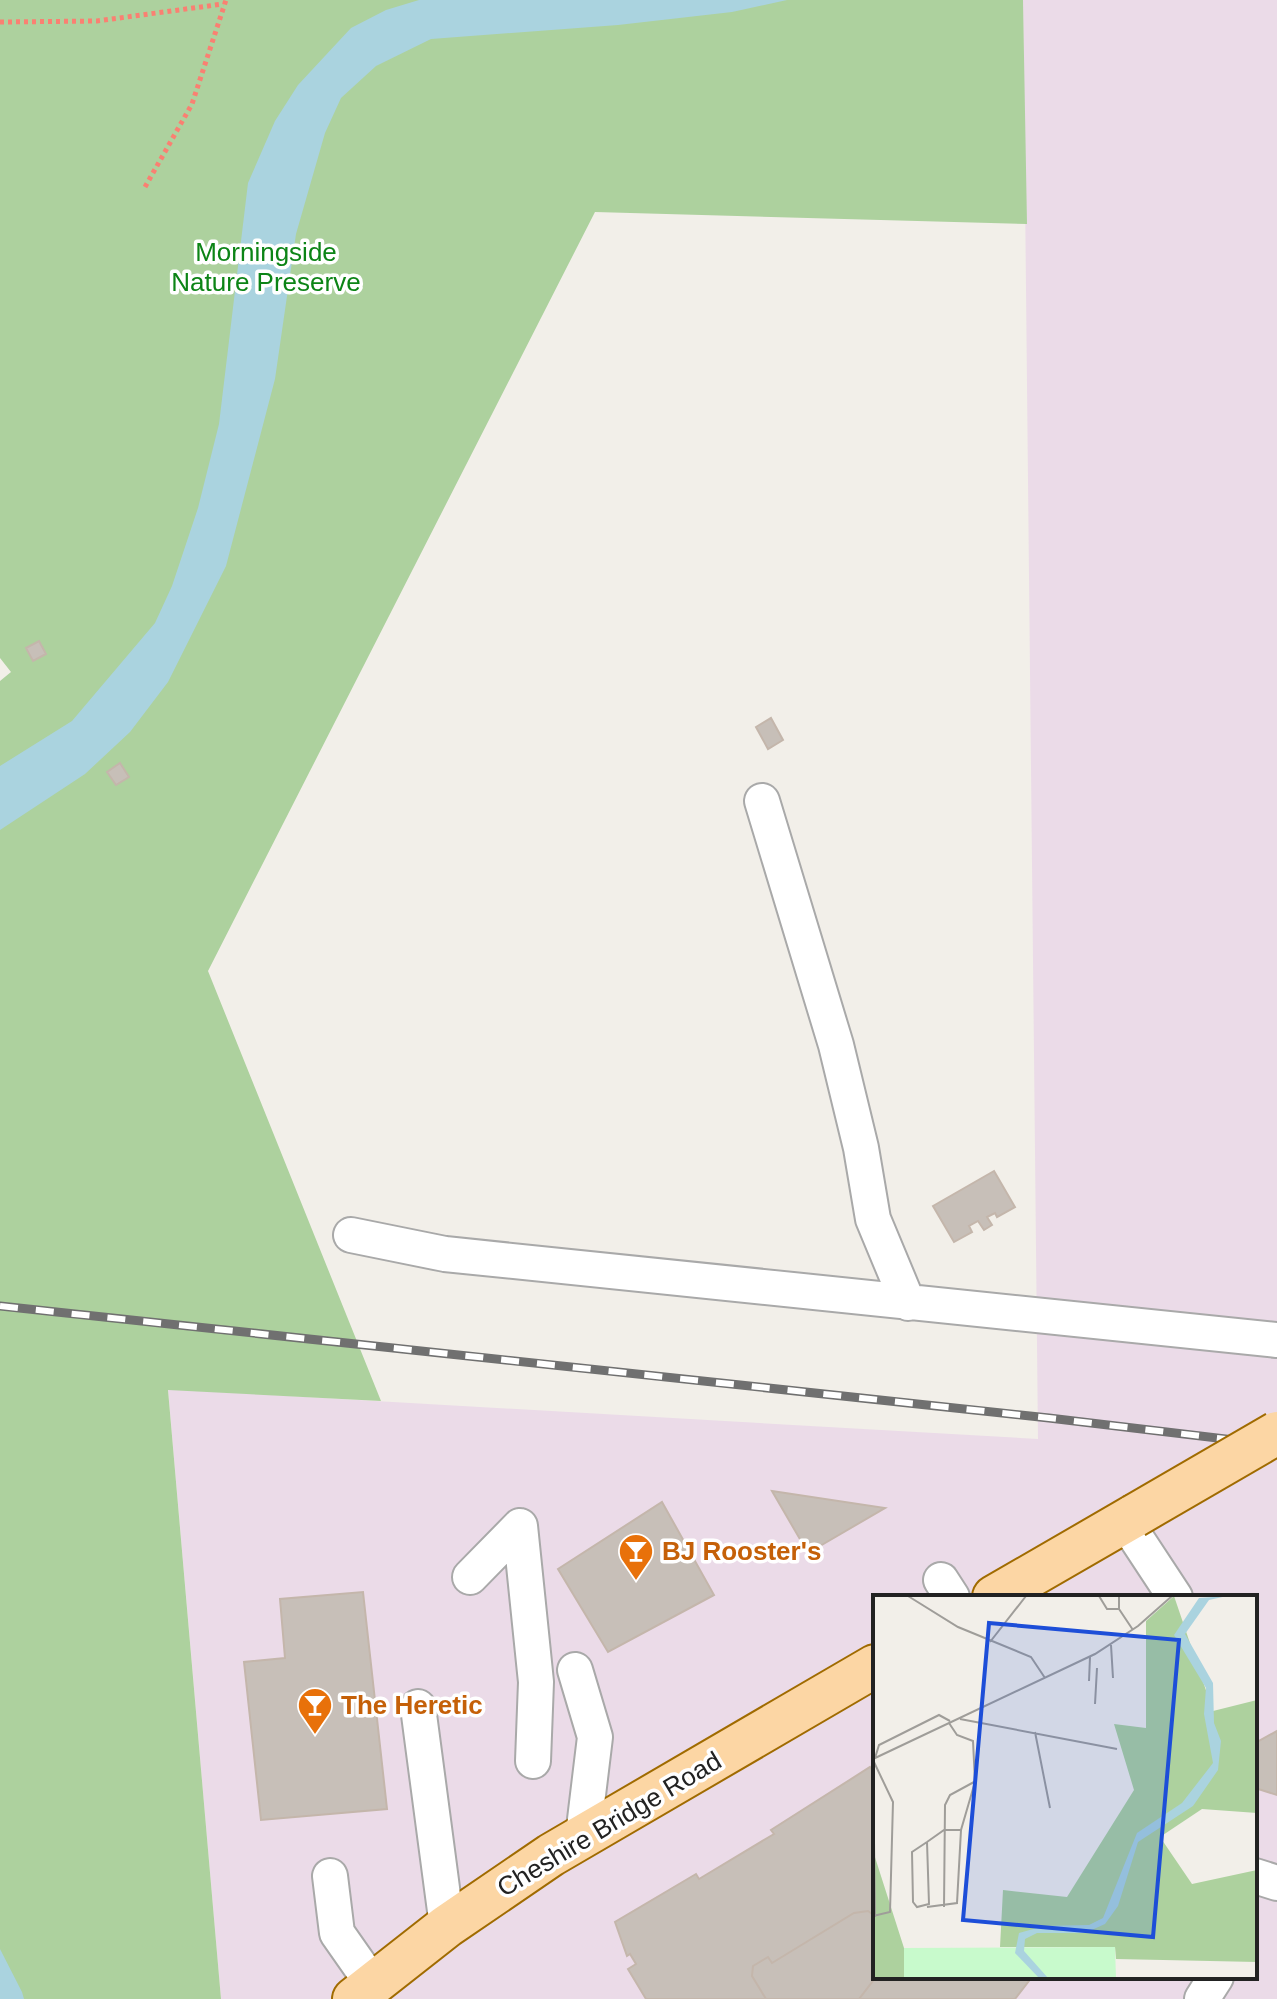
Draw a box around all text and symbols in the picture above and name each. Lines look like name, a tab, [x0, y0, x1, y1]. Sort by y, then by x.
park label: Morningside Nature Preserve	[171, 237, 361, 297]
bar icon: BJ Rooster's	[617, 1532, 655, 1582]
place label: BJ Rooster's	[662, 1536, 821, 1566]
inset map	[873, 1595, 1257, 1979]
bar icon: The Heretic	[296, 1686, 334, 1736]
place label: The Heretic	[341, 1690, 483, 1720]
street label: Cheshire Bridge Road	[492, 1745, 726, 1903]

